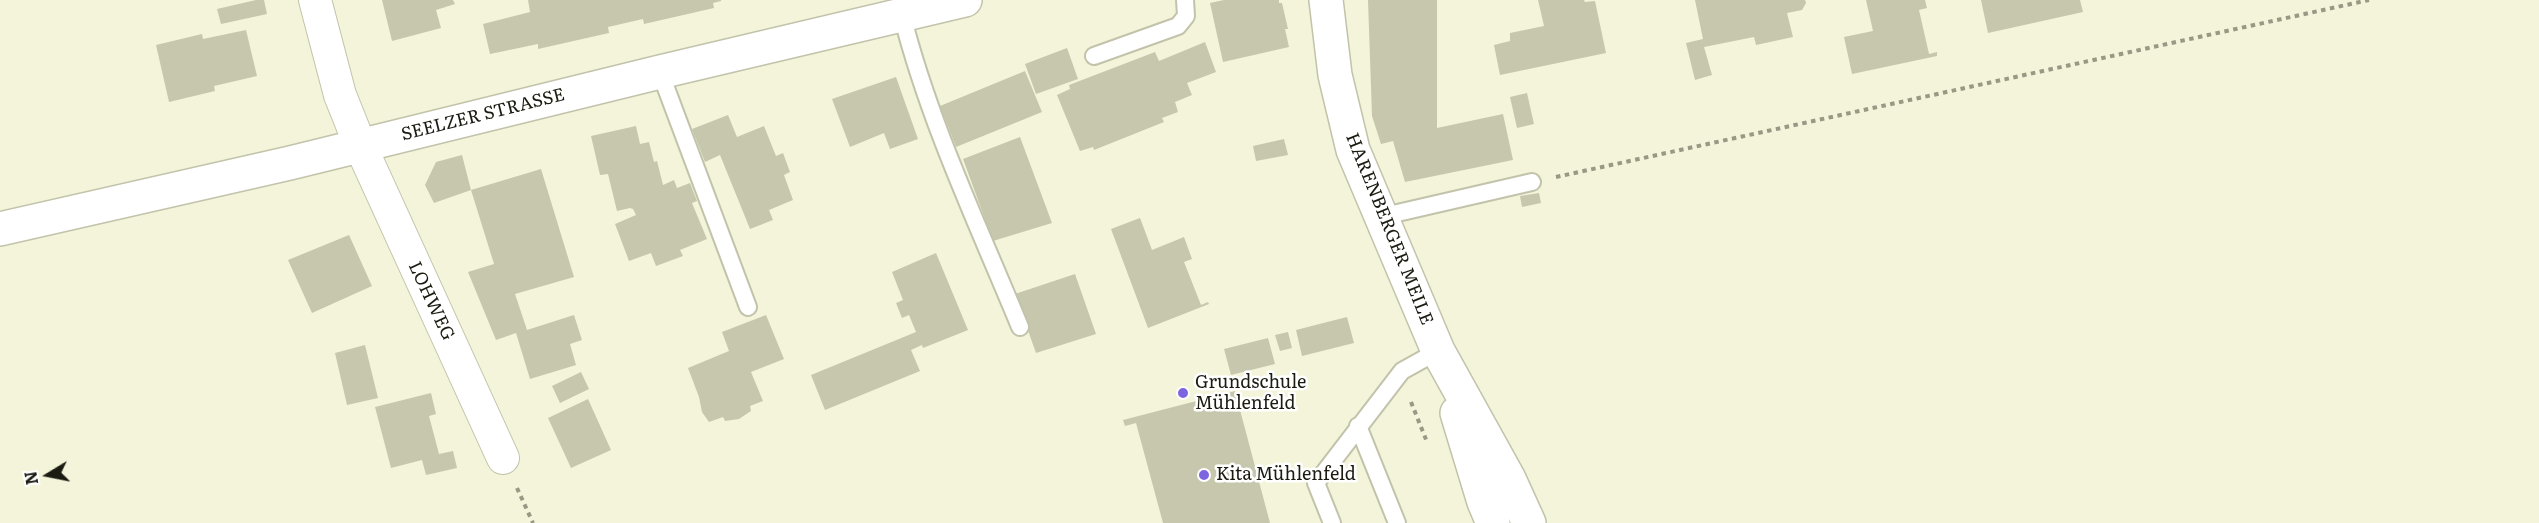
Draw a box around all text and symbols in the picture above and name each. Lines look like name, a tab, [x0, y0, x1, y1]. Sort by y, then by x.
street label: SEELZER STRASSE	[399, 84, 567, 146]
street label: HARENBERGER MEILE	[1341, 130, 1437, 328]
street label: LOHWEG	[403, 258, 459, 344]
place label: Grundschule Mühlenfeld	[1195, 372, 1306, 415]
marker: Grundschule Mühlenfeld	[1176, 386, 1190, 400]
north arrow	[18, 445, 78, 505]
place label: Kita Mühlenfeld	[1216, 464, 1356, 486]
marker: Kita Mühlenfeld	[1197, 468, 1211, 482]
text: N	[17, 469, 43, 487]

